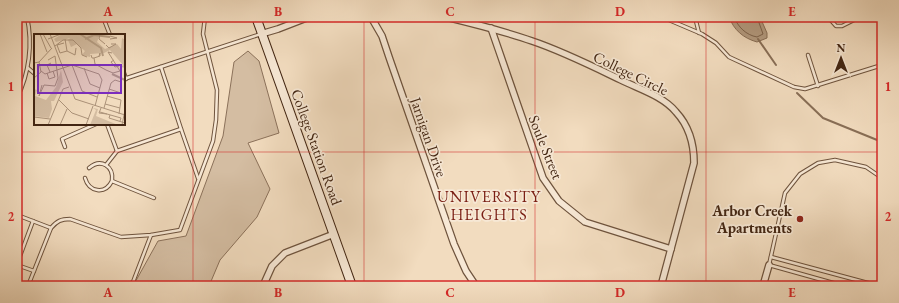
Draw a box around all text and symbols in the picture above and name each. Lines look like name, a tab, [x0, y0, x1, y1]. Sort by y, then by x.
text: A	[102, 3, 113, 20]
text: B	[274, 3, 282, 20]
text: C	[445, 3, 455, 20]
text: D	[615, 3, 625, 20]
text: E	[788, 3, 796, 20]
inset map	[34, 34, 125, 125]
north arrow	[821, 38, 861, 78]
text: N	[837, 41, 846, 55]
street label: College Circle	[590, 47, 672, 99]
text: 1	[8, 78, 15, 95]
text: 1	[885, 78, 892, 95]
street label: College Station Road	[287, 86, 347, 208]
street label: Jarnigan Drive	[406, 93, 452, 180]
street label: Soule Street	[525, 112, 568, 182]
district label: UNIVERSITY HEIGHTS	[437, 186, 541, 225]
place label: Arbor Creek Apartments	[711, 201, 793, 237]
text: 2	[8, 208, 15, 225]
text: 2	[885, 208, 892, 225]
marker: Arbor Creek Apartments	[795, 214, 805, 224]
text: A	[102, 284, 113, 301]
text: B	[274, 284, 282, 301]
text: C	[445, 284, 455, 301]
text: D	[615, 284, 625, 301]
text: E	[788, 284, 796, 301]

